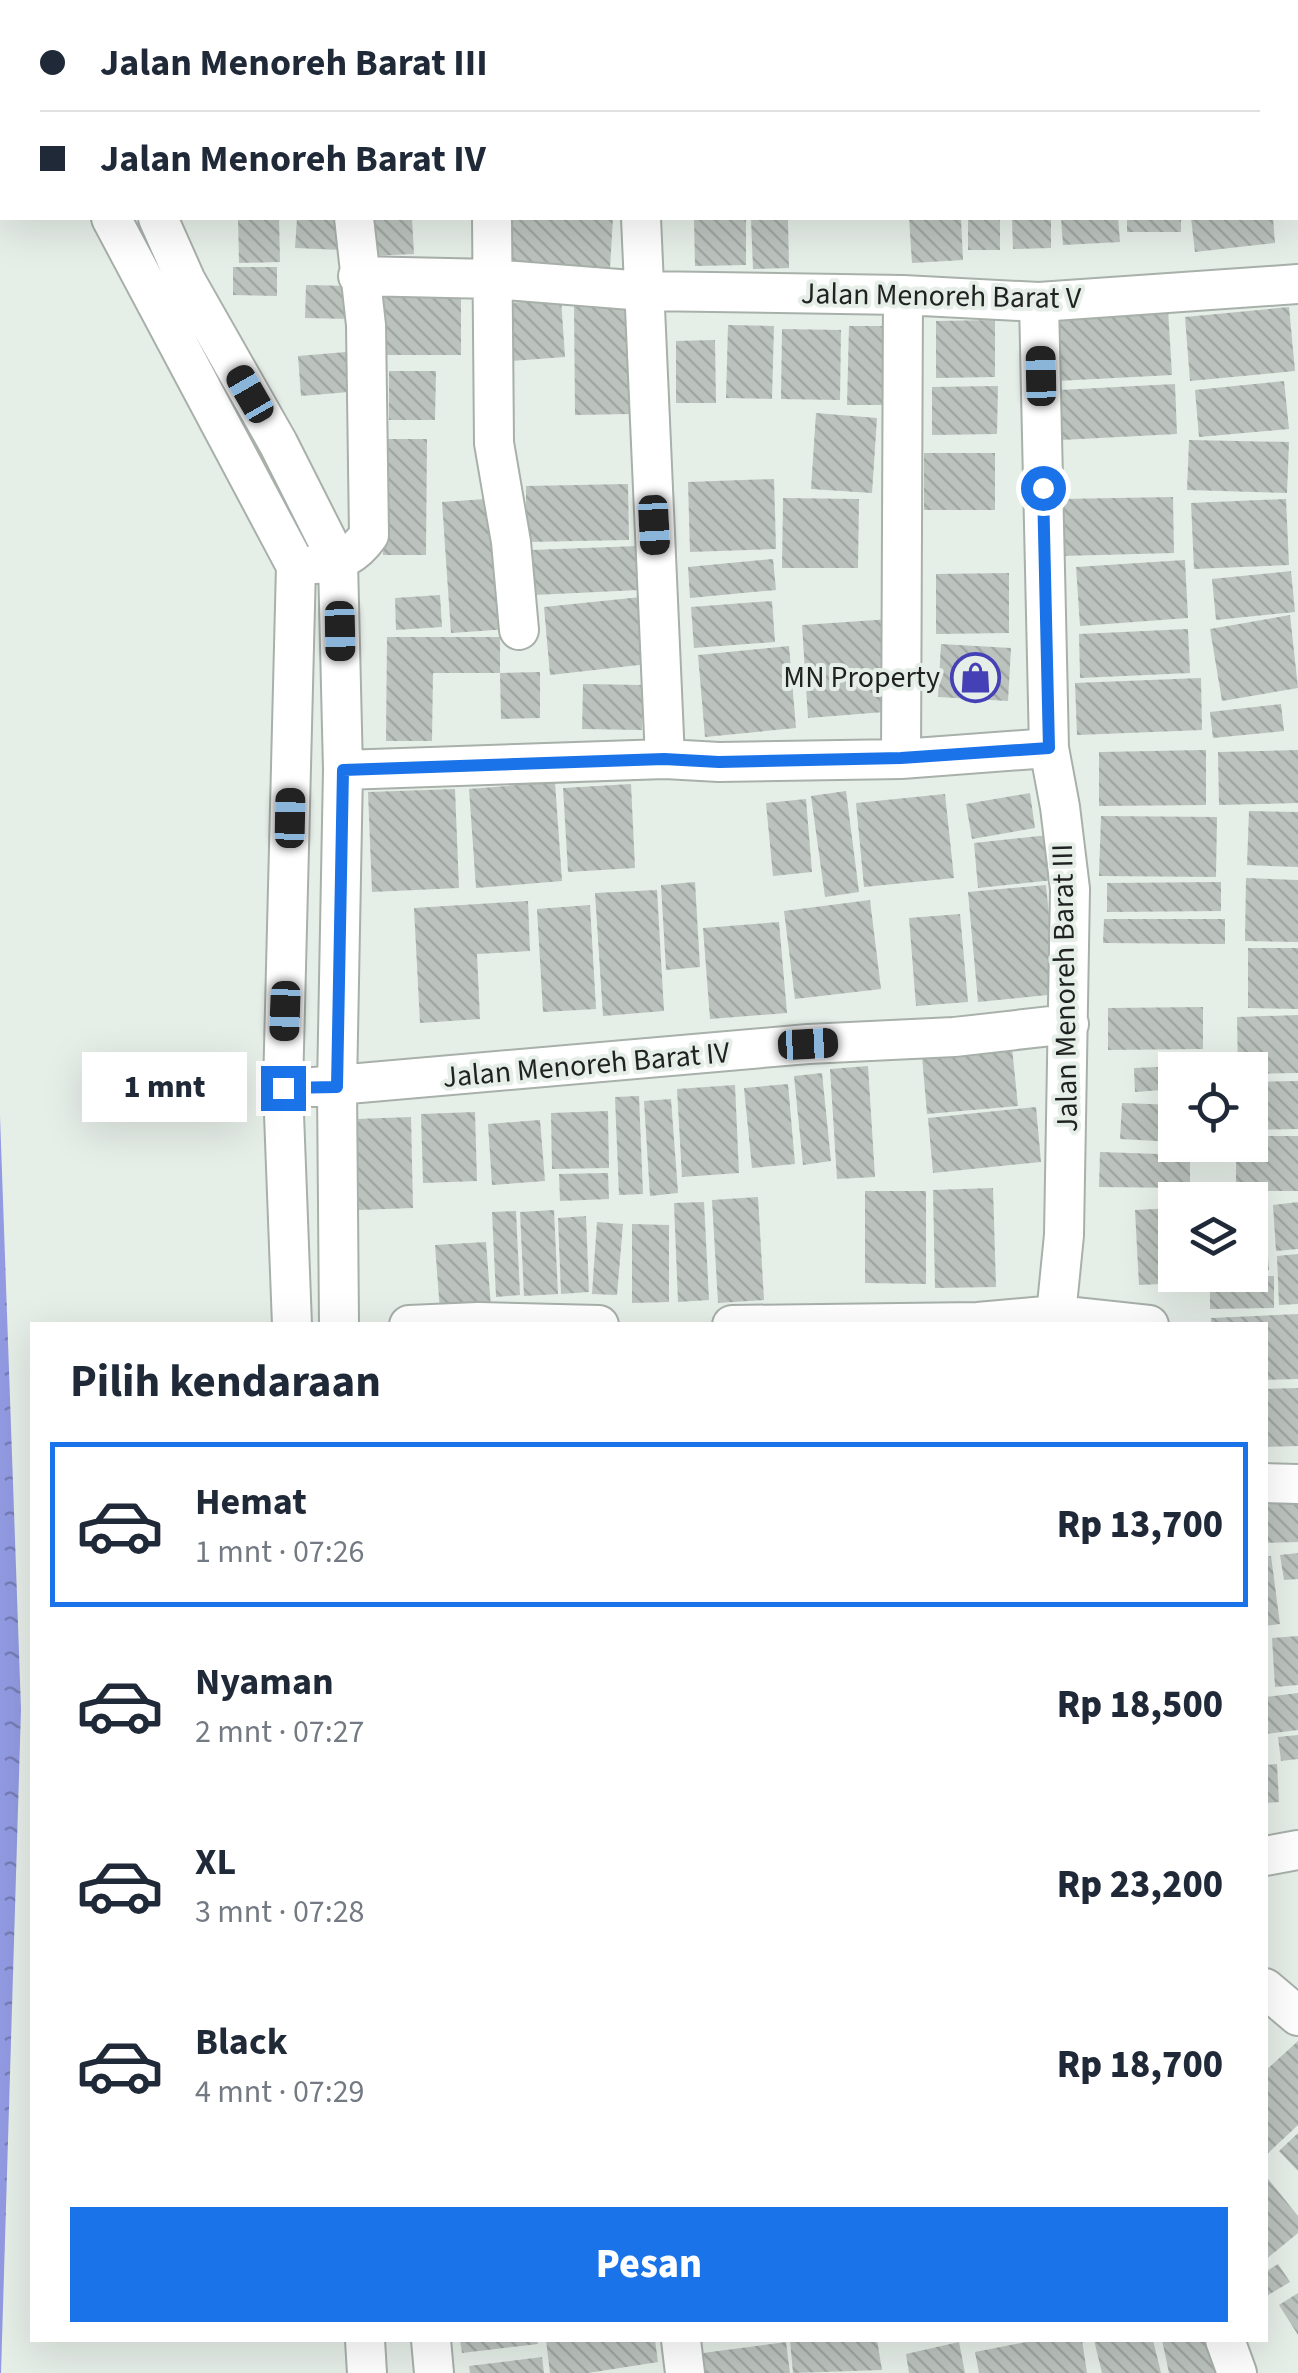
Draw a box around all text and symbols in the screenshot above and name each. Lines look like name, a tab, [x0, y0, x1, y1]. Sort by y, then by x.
text: Jalan Menoreh Barat III	[100, 36, 488, 90]
text: Jalan Menoreh Barat IV	[100, 132, 486, 186]
street label: Jalan Menoreh Barat V	[801, 272, 1082, 320]
car	[1025, 346, 1057, 406]
car	[222, 361, 278, 427]
route start	[1021, 466, 1066, 511]
car	[637, 494, 671, 556]
car	[324, 601, 356, 661]
shop icon: MN Property	[949, 651, 1001, 703]
place label: MN Property	[783, 656, 940, 699]
car	[274, 788, 306, 848]
street label: Jalan Menoreh Barat III	[1041, 843, 1089, 1133]
car	[269, 980, 301, 1042]
car	[777, 1027, 839, 1061]
street label: Jalan Menoreh Barat IV	[441, 1031, 732, 1099]
map controls	[1158, 1052, 1268, 1292]
button: locate	[1158, 1052, 1268, 1162]
callout: 1 mnt	[83, 1053, 248, 1123]
text: 1 mnt	[123, 1064, 206, 1110]
route end	[261, 1066, 306, 1111]
button: layers	[1158, 1182, 1268, 1292]
text: Pilih kendaraan	[70, 1350, 381, 1414]
text: Hemat	[195, 1475, 307, 1529]
icon: car	[75, 1480, 165, 1570]
text: Rp 13,700	[1057, 1498, 1223, 1552]
text: 1 mnt · 07:26	[195, 1529, 365, 1575]
text: Nyaman	[195, 1655, 334, 1709]
icon: car	[75, 1660, 165, 1750]
text: Rp 18,500	[1057, 1678, 1223, 1732]
text: 2 mnt · 07:27	[195, 1709, 365, 1755]
text: XL	[195, 1835, 236, 1889]
icon: car	[75, 1840, 165, 1930]
text: Rp 23,200	[1057, 1858, 1223, 1912]
text: 3 mnt · 07:28	[195, 1889, 365, 1935]
text: Black	[195, 2015, 288, 2069]
icon: car	[75, 2020, 165, 2110]
text: Rp 18,700	[1057, 2038, 1223, 2092]
text: 4 mnt · 07:29	[195, 2069, 365, 2115]
button: Pesan	[70, 2207, 1228, 2322]

